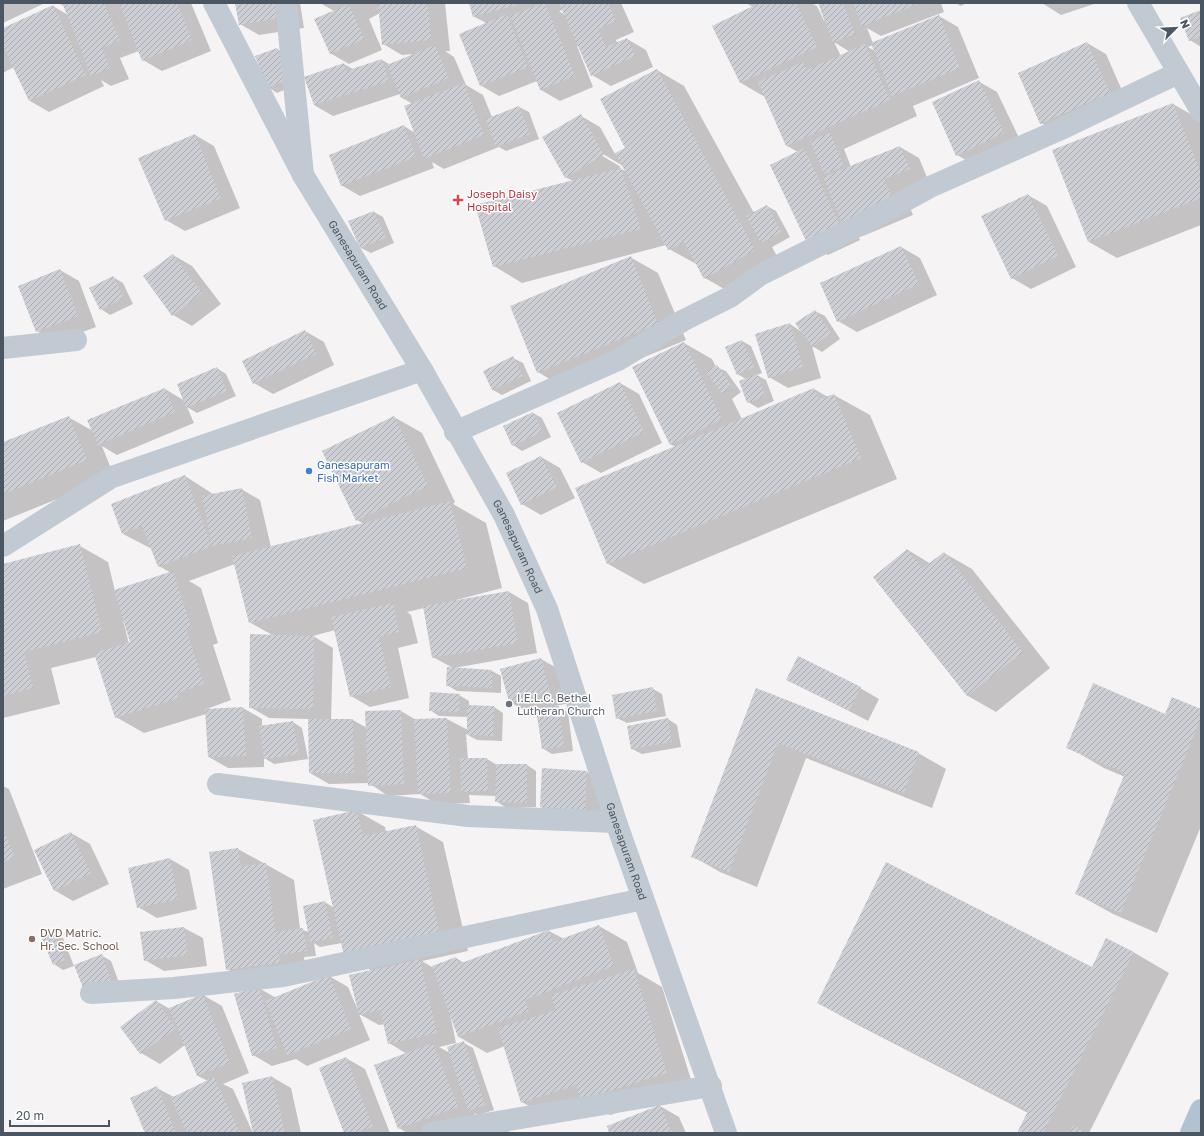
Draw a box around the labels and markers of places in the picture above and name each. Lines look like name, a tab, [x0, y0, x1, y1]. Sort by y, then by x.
place label: Joseph Daisy Hospital	[467, 187, 537, 213]
marker: Joseph Daisy Hospital	[452, 194, 464, 206]
place label: Ganesapuram Fish Market	[317, 458, 390, 484]
marker: Ganesapuram Fish Market	[304, 466, 314, 476]
place label: I.E.L.C. Bethel Lutheran Church	[517, 691, 605, 717]
marker: I.E.L.C. Bethel Lutheran Church	[504, 699, 514, 709]
place label: DVD Matric. Hr. Sec. School	[40, 926, 120, 952]
marker: DVD Matric. Hr. Sec. School	[27, 934, 37, 944]

